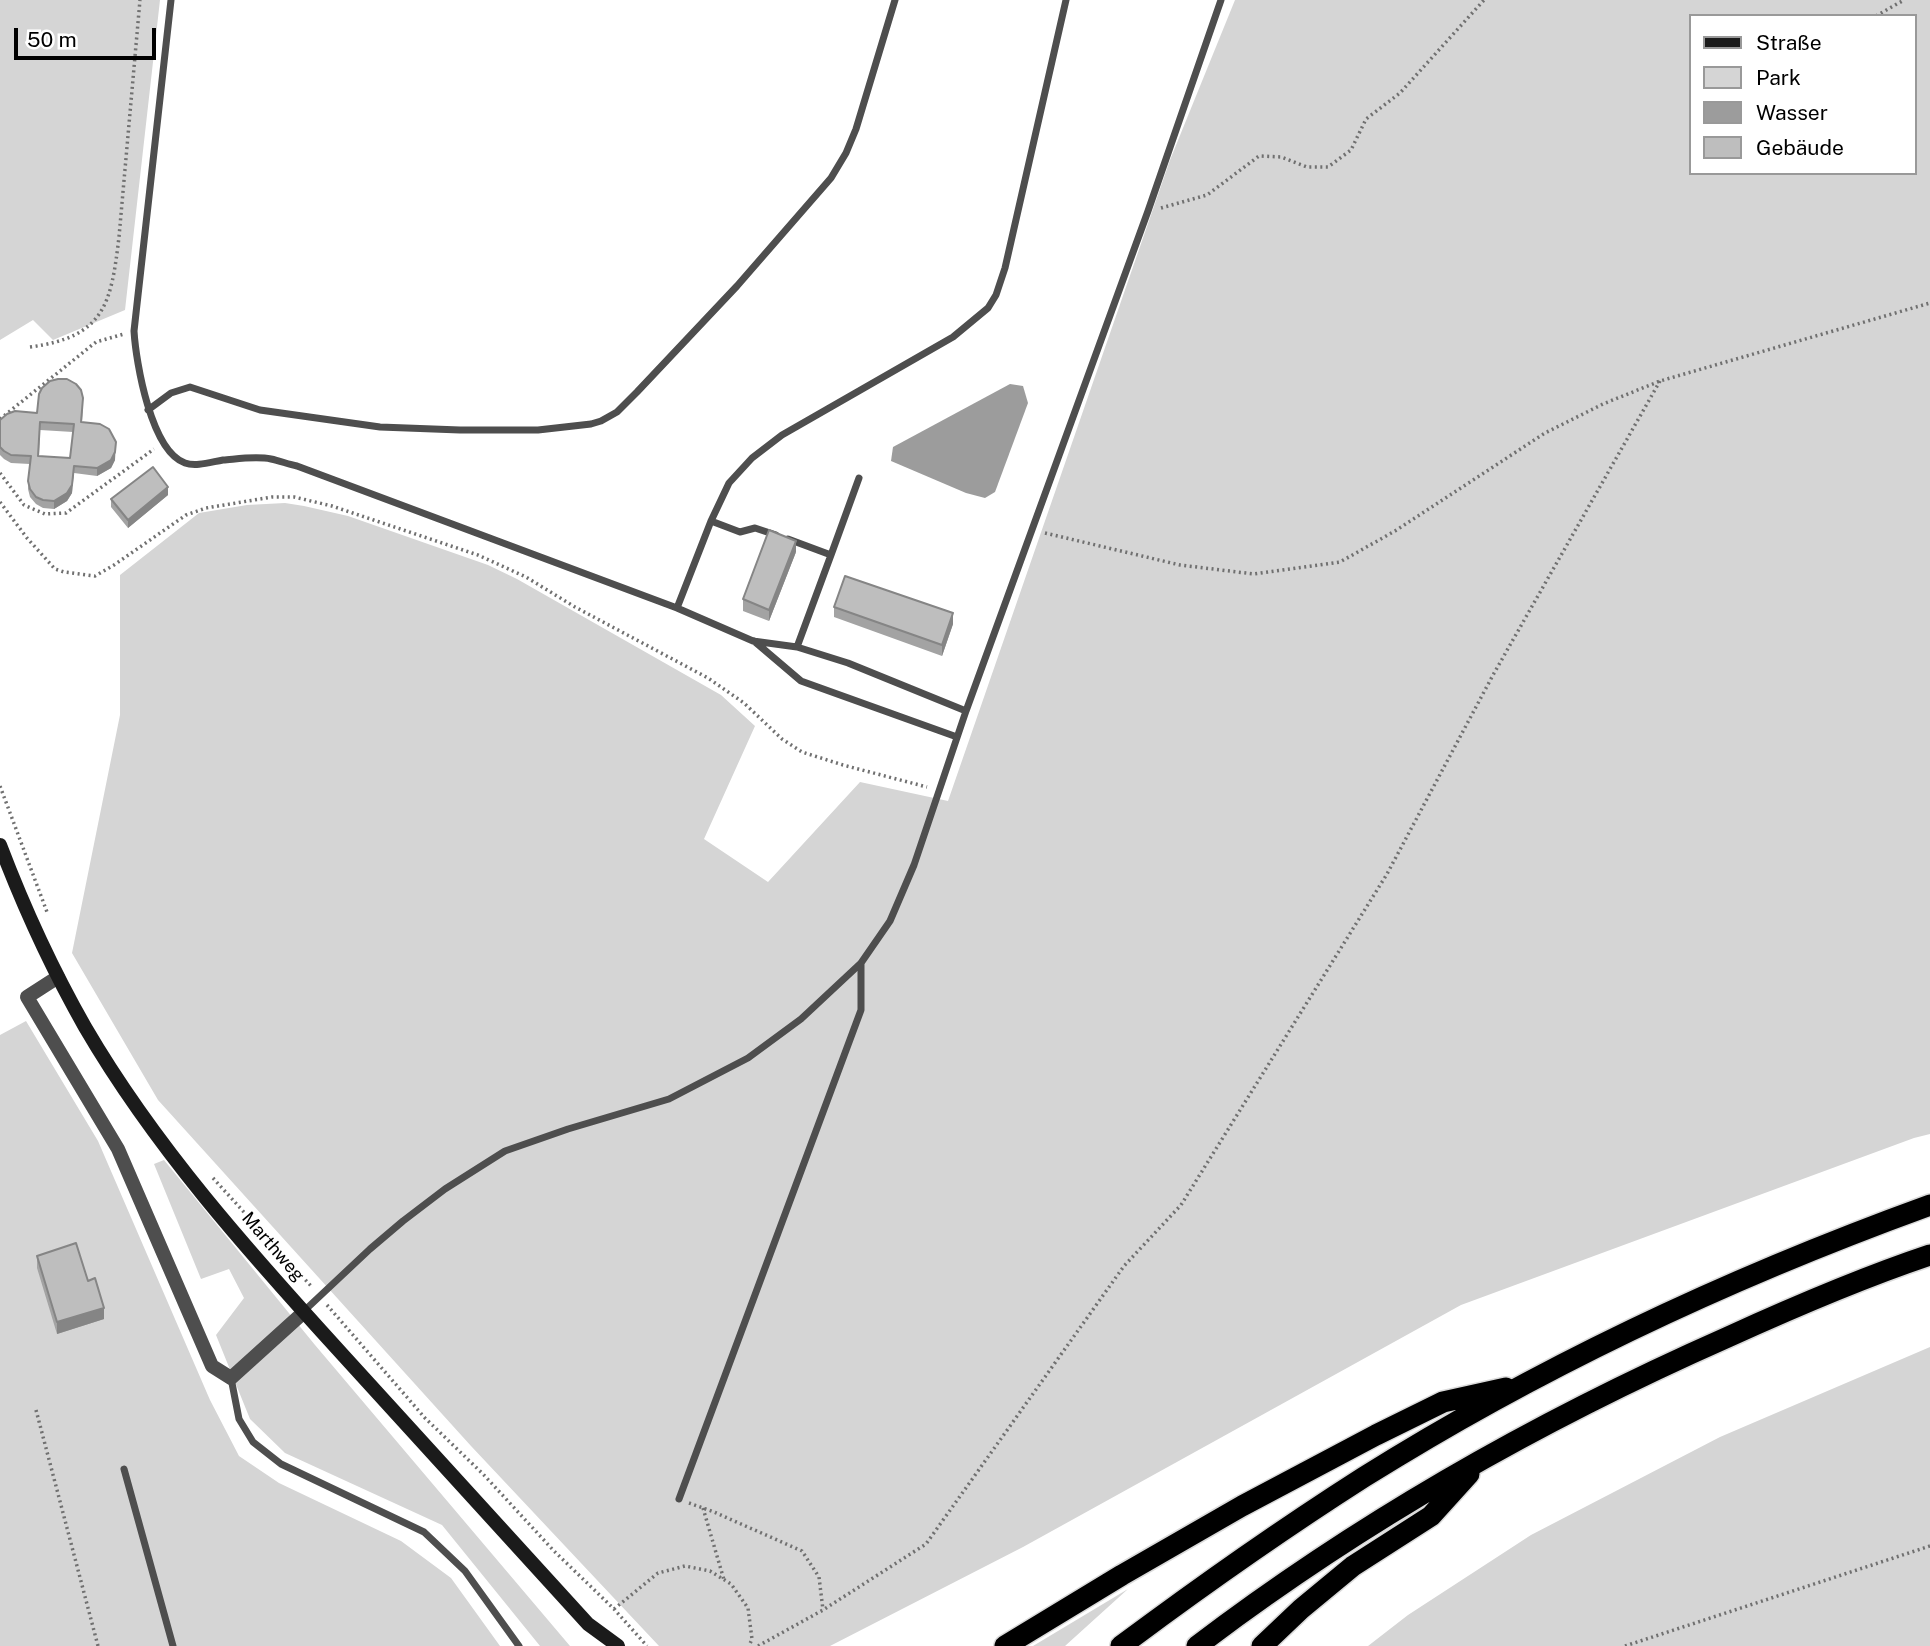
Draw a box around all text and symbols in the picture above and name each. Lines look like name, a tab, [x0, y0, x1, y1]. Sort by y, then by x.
scale bar	[18, 14, 159, 58]
legend	[1688, 14, 1916, 175]
text: 50 m	[27, 27, 77, 52]
text: Straße	[1756, 30, 1822, 55]
text: Park	[1756, 65, 1801, 90]
text: Wasser	[1756, 100, 1828, 125]
text: Gebäude	[1756, 135, 1844, 160]
street label: Marthweg	[237, 1208, 309, 1286]

